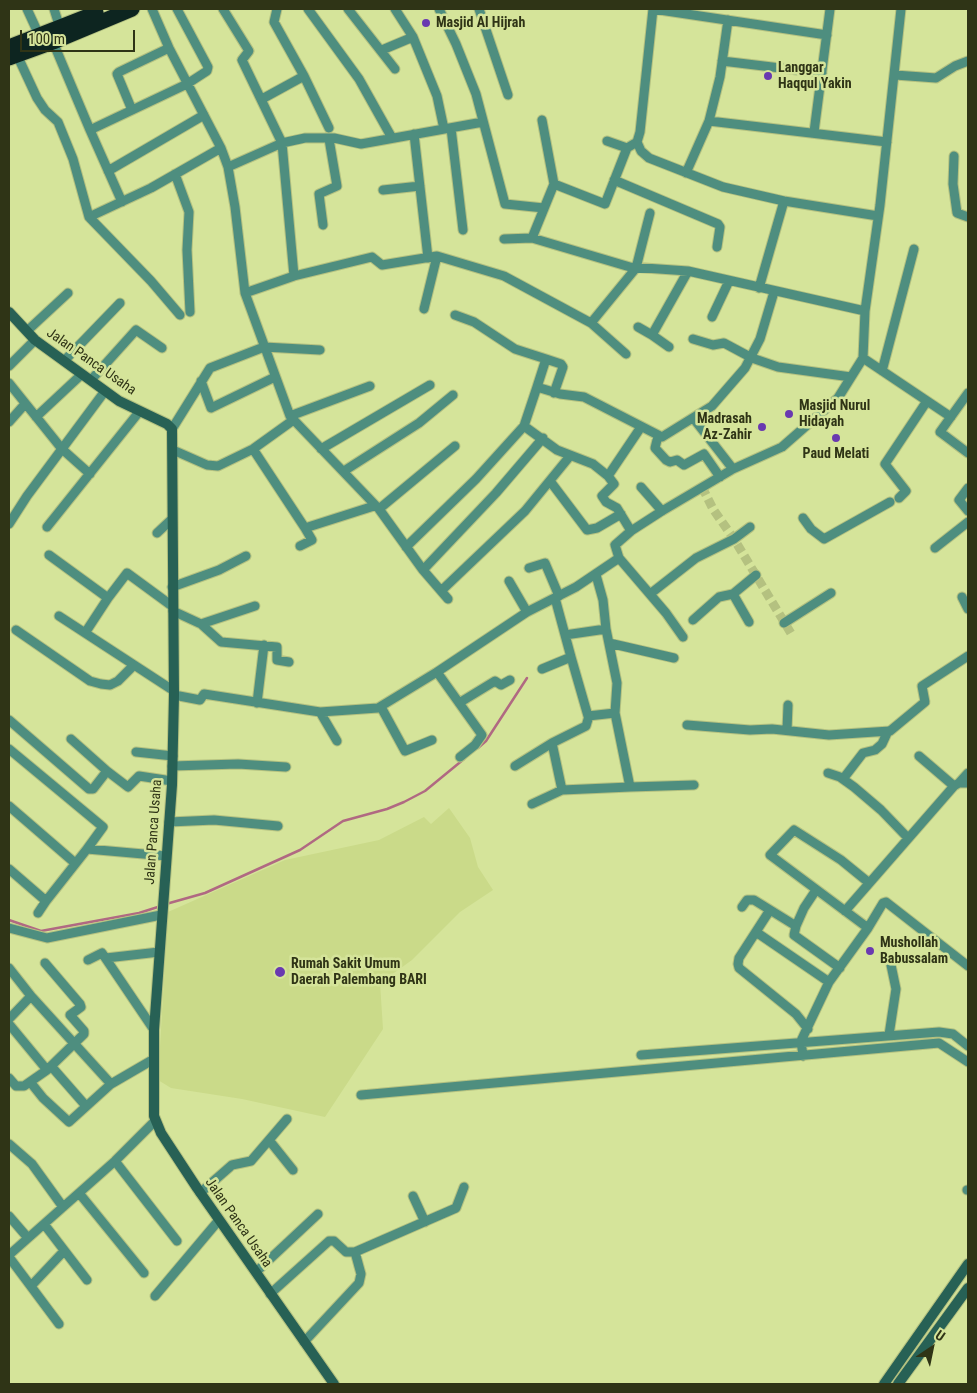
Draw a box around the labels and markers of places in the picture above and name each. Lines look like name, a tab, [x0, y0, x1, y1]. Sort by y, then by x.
place label: Masjid Al Hijrah	[436, 15, 525, 31]
marker: Masjid Al Hijrah	[420, 17, 432, 29]
place label: Langgar Haqqul Yakin	[778, 60, 852, 92]
marker: Langgar Haqqul Yakin	[762, 70, 774, 82]
place label: Masjid Nurul Hidayah	[799, 398, 870, 431]
marker: Masjid Nurul Hidayah	[783, 408, 795, 420]
place label: Madrasah Az-Zahir	[697, 411, 752, 444]
marker: Madrasah Az-Zahir	[756, 421, 768, 433]
marker: Paud Melati	[830, 432, 842, 444]
place label: Paud Melati	[803, 446, 869, 462]
place label: Mushollah Babussalam	[880, 935, 948, 968]
marker: Mushollah Babussalam	[864, 945, 876, 957]
place label: Rumah Sakit Umum Daerah Palembang BARI	[291, 956, 427, 989]
marker: Rumah Sakit Umum Daerah Palembang BARI	[273, 965, 287, 979]

